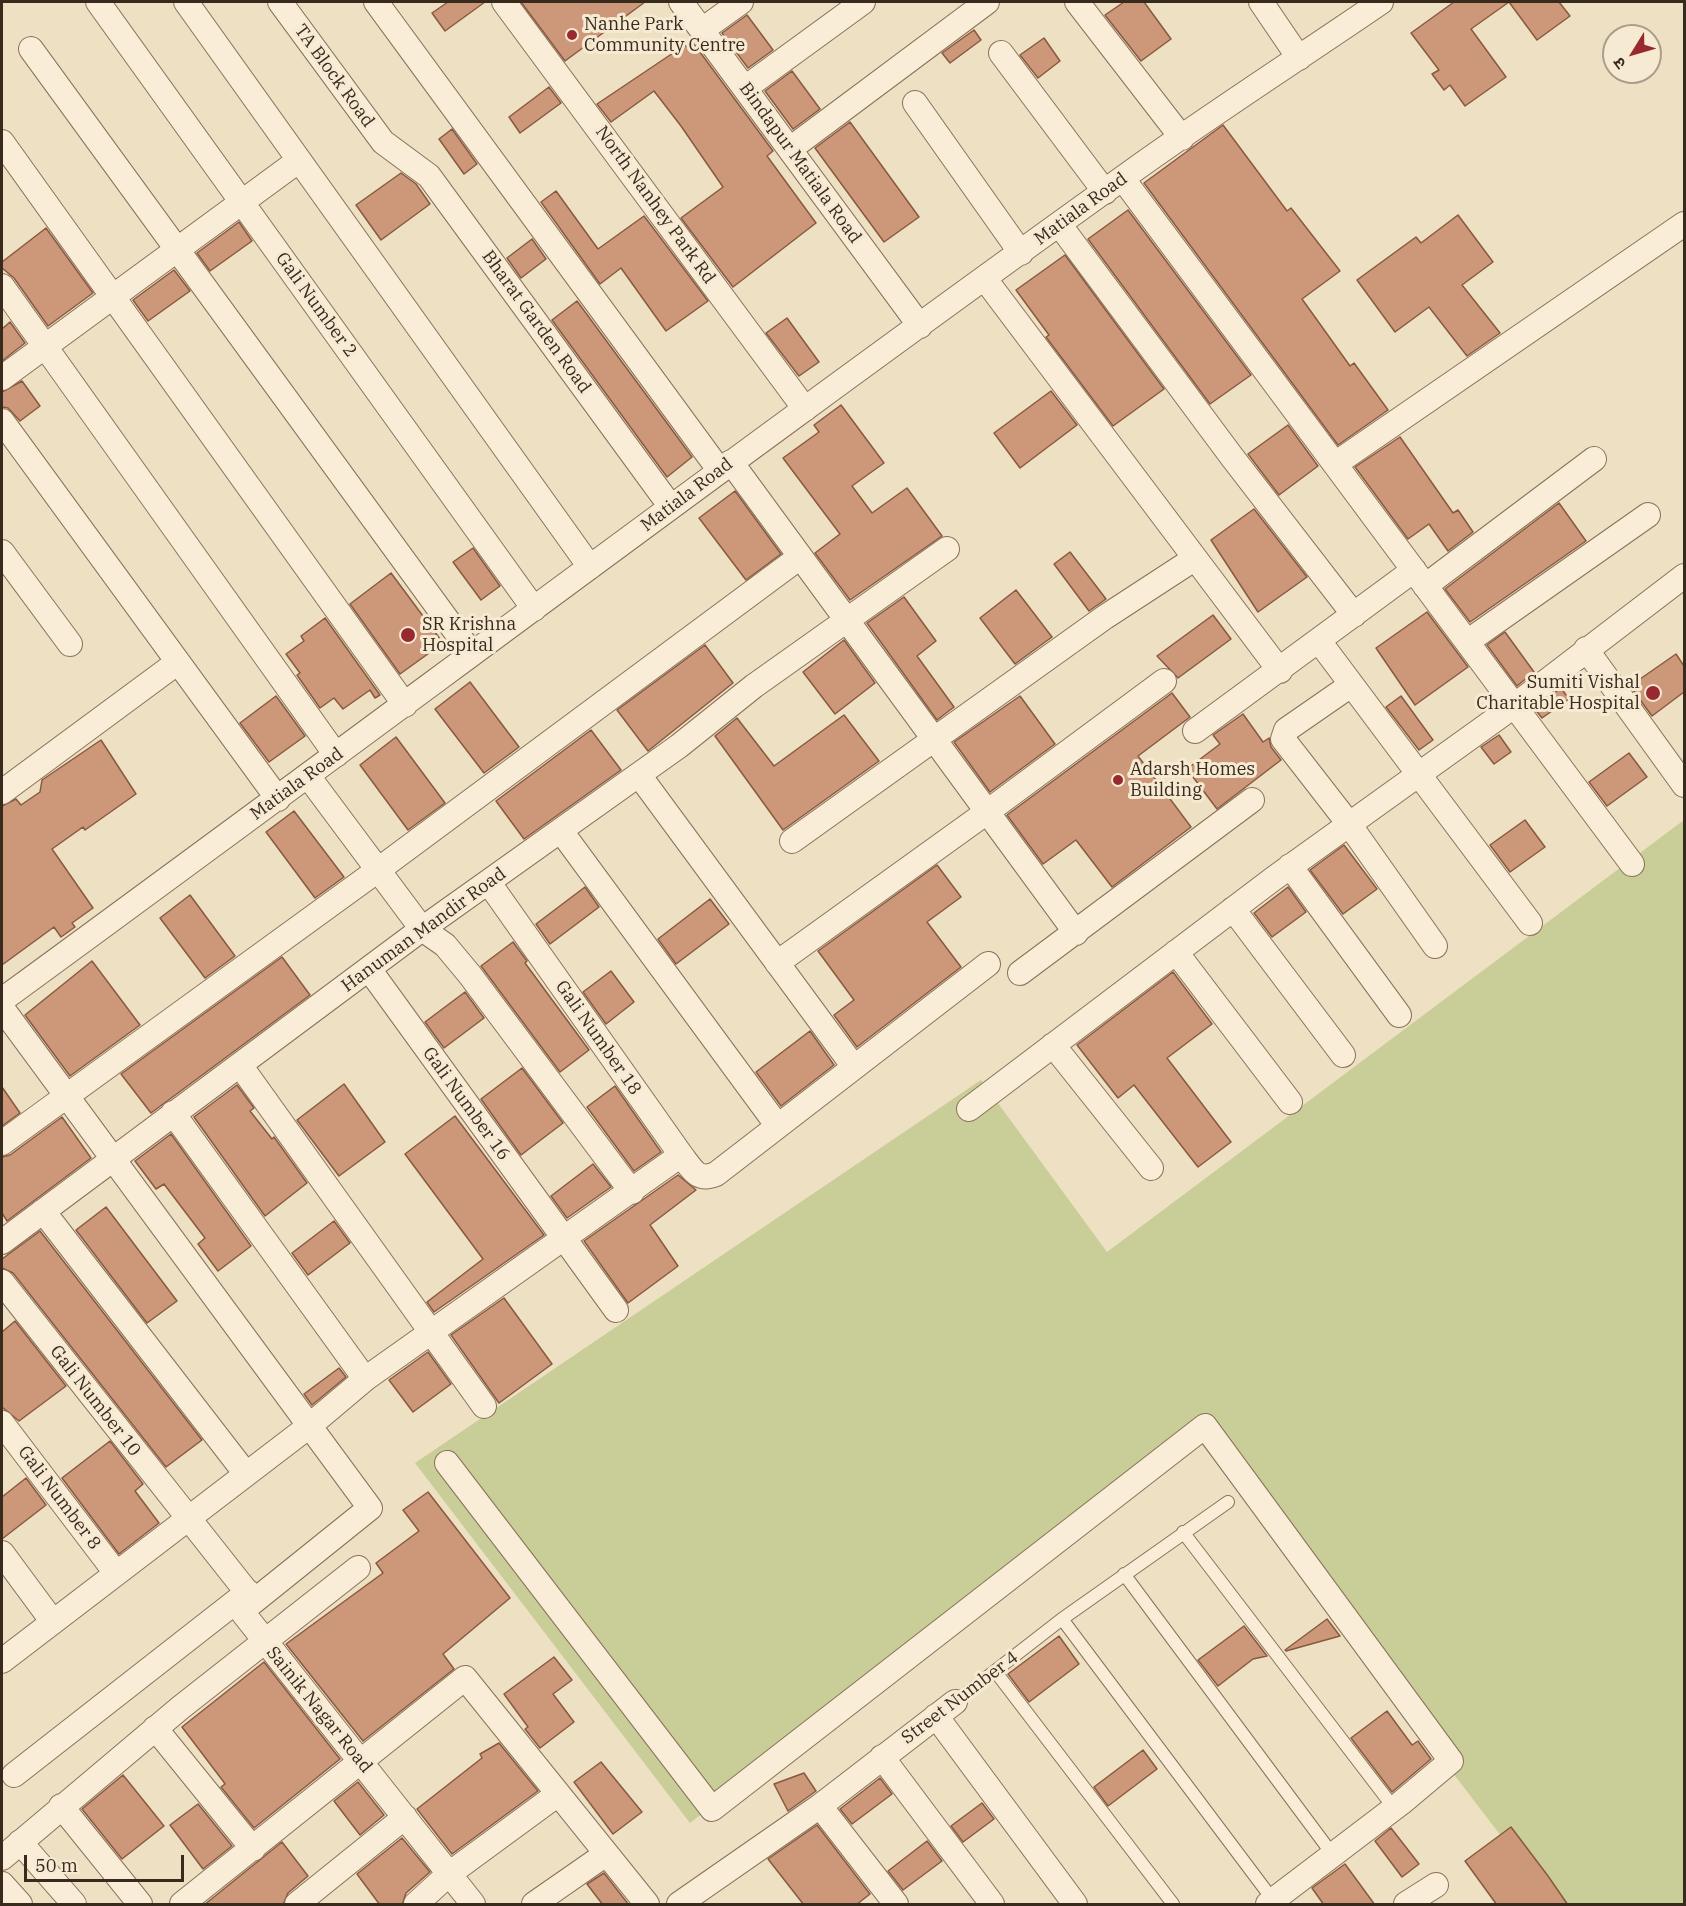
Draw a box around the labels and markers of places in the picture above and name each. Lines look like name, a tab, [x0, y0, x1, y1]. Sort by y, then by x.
place label: Nanhe Park Community Centre	[584, 14, 745, 57]
marker: Nanhe Park Community Centre	[565, 28, 579, 42]
place label: SR Krishna Hospital	[422, 614, 516, 656]
marker: SR Krishna Hospital	[399, 626, 417, 644]
place label: Sumiti Vishal Charitable Hospital	[1476, 672, 1640, 714]
marker: Sumiti Vishal Charitable Hospital	[1644, 684, 1662, 702]
place label: Adarsh Homes Building	[1130, 759, 1255, 802]
marker: Adarsh Homes Building	[1111, 773, 1125, 787]

